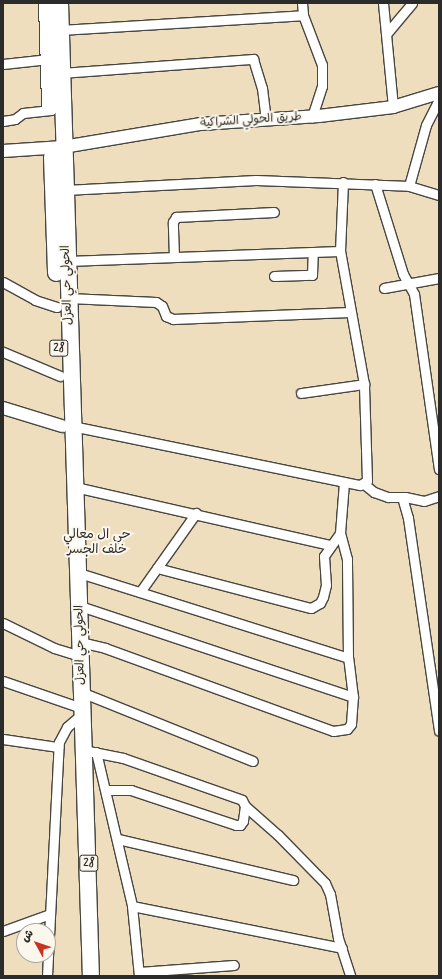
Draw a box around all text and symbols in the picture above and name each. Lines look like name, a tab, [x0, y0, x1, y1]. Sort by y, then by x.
street label: طريق الحولي الشراكية	[200, 110, 302, 132]
street label: الحولي حي العزل	[59, 245, 77, 325]
road number: 28	[49, 339, 69, 357]
district label: حي ال معالي خلف الجسر	[63, 528, 131, 559]
street label: الحولي حي العزل	[73, 605, 89, 685]
road number: 28	[79, 854, 99, 872]
north arrow	[16, 923, 56, 963]
text: ش	[18, 927, 37, 945]

